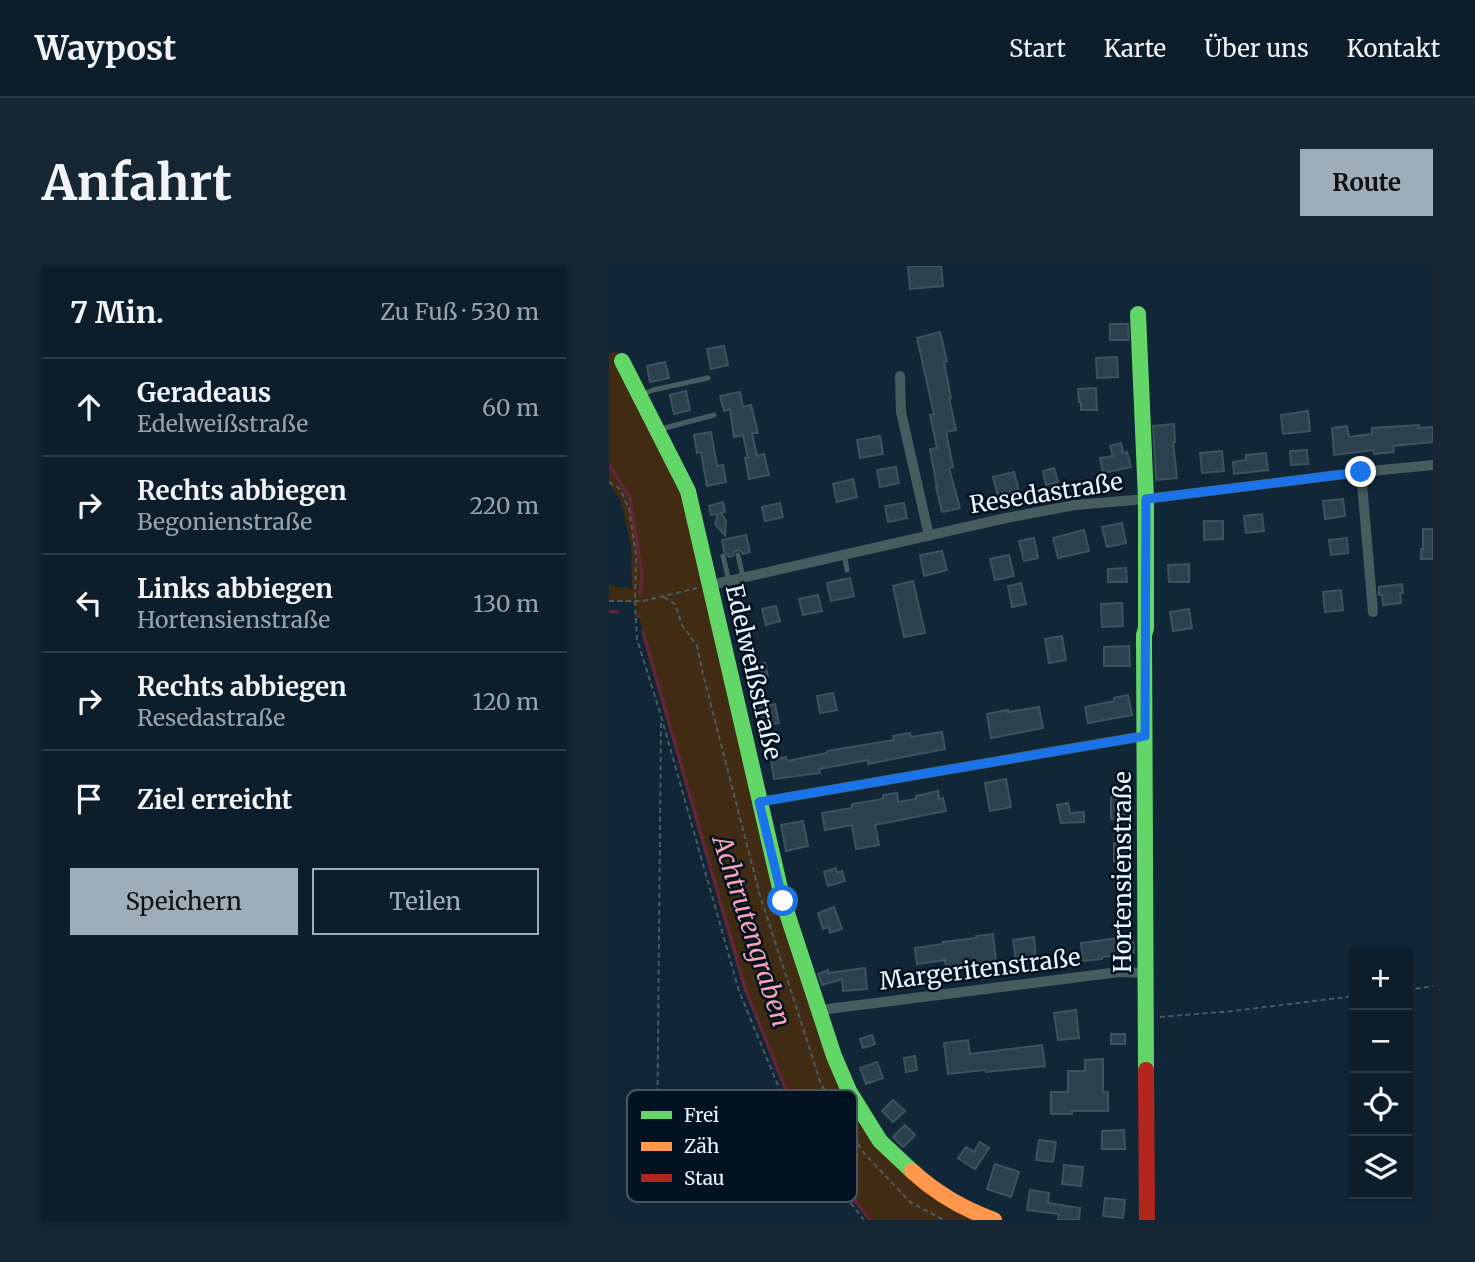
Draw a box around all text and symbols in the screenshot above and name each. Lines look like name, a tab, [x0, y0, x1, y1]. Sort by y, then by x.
text: Waypost	[35, 28, 176, 69]
text: Start	[1009, 33, 1066, 64]
text: Karte	[1104, 33, 1166, 64]
text: Über uns	[1204, 33, 1309, 64]
text: Kontakt	[1347, 33, 1440, 64]
button: Route	[1300, 149, 1433, 216]
text: Anfahrt	[42, 152, 232, 213]
text: 7 Min.	[70, 293, 164, 331]
text: Zu Fuß · 530 m	[380, 297, 539, 326]
text: Geradeaus	[137, 376, 271, 409]
icon: ahead	[70, 388, 108, 426]
text: 60 m	[482, 393, 539, 422]
text: Edelweißstraße	[137, 409, 308, 438]
route end	[1345, 456, 1376, 487]
street label: Resedastraße	[967, 466, 1125, 520]
text: Rechts abbiegen	[137, 474, 347, 507]
icon: right	[70, 486, 108, 524]
text: 220 m	[469, 491, 539, 520]
text: Begonienstraße	[137, 507, 312, 536]
text: Links abbiegen	[137, 572, 333, 605]
street label: Edelweißstraße	[719, 581, 789, 763]
icon: left	[70, 584, 108, 622]
text: 130 m	[473, 589, 539, 618]
text: Hortensienstraße	[137, 605, 330, 634]
text: Rechts abbiegen	[137, 670, 347, 703]
icon: right	[70, 682, 108, 720]
text: 120 m	[473, 687, 539, 716]
text: Resedastraße	[137, 703, 285, 732]
street label: Hortensienstraße	[1107, 771, 1138, 973]
icon: arrive	[70, 780, 108, 818]
text: Ziel erreicht	[137, 783, 292, 816]
water label: Achtrutengraben	[705, 829, 798, 1031]
button: Speichern	[70, 868, 298, 935]
button: Teilen	[312, 868, 539, 935]
route start	[767, 885, 798, 916]
street label: Margeritenstraße	[878, 941, 1082, 997]
map controls	[1349, 947, 1412, 1199]
button: +	[1349, 947, 1412, 1010]
button: −	[1349, 1010, 1412, 1073]
button: locate	[1349, 1073, 1412, 1136]
legend	[627, 1090, 857, 1202]
text: Frei	[684, 1103, 719, 1127]
text: Zäh	[684, 1134, 720, 1158]
button: layers	[1349, 1136, 1412, 1199]
text: Stau	[684, 1166, 725, 1190]

